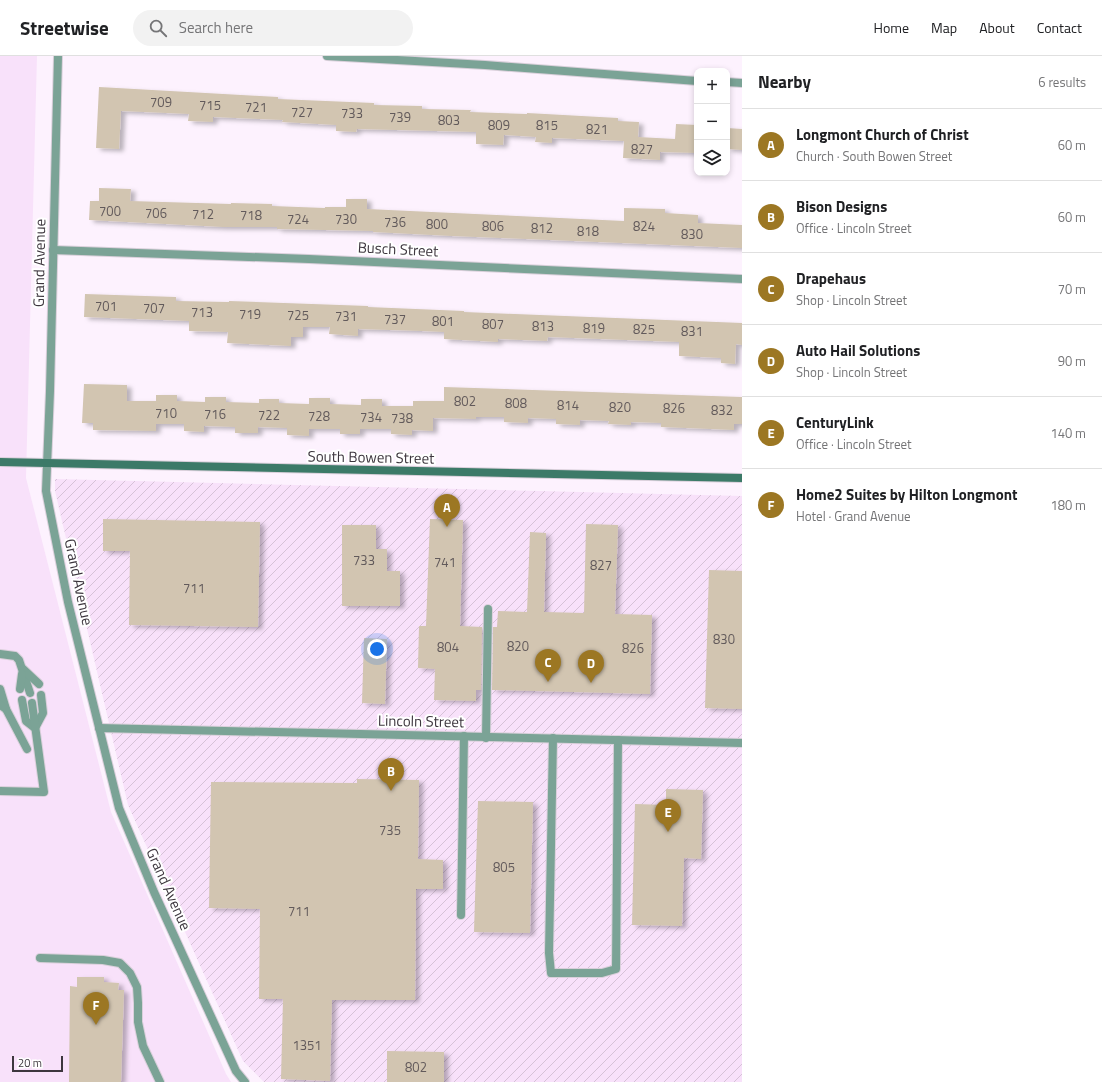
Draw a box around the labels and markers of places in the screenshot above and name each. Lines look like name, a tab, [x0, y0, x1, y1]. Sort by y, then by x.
pin: A	[434, 494, 460, 527]
pin: C	[535, 649, 561, 682]
pin: D	[578, 650, 604, 683]
pin: B	[378, 758, 404, 791]
pin: E	[655, 799, 681, 832]
pin: F	[83, 992, 109, 1025]

